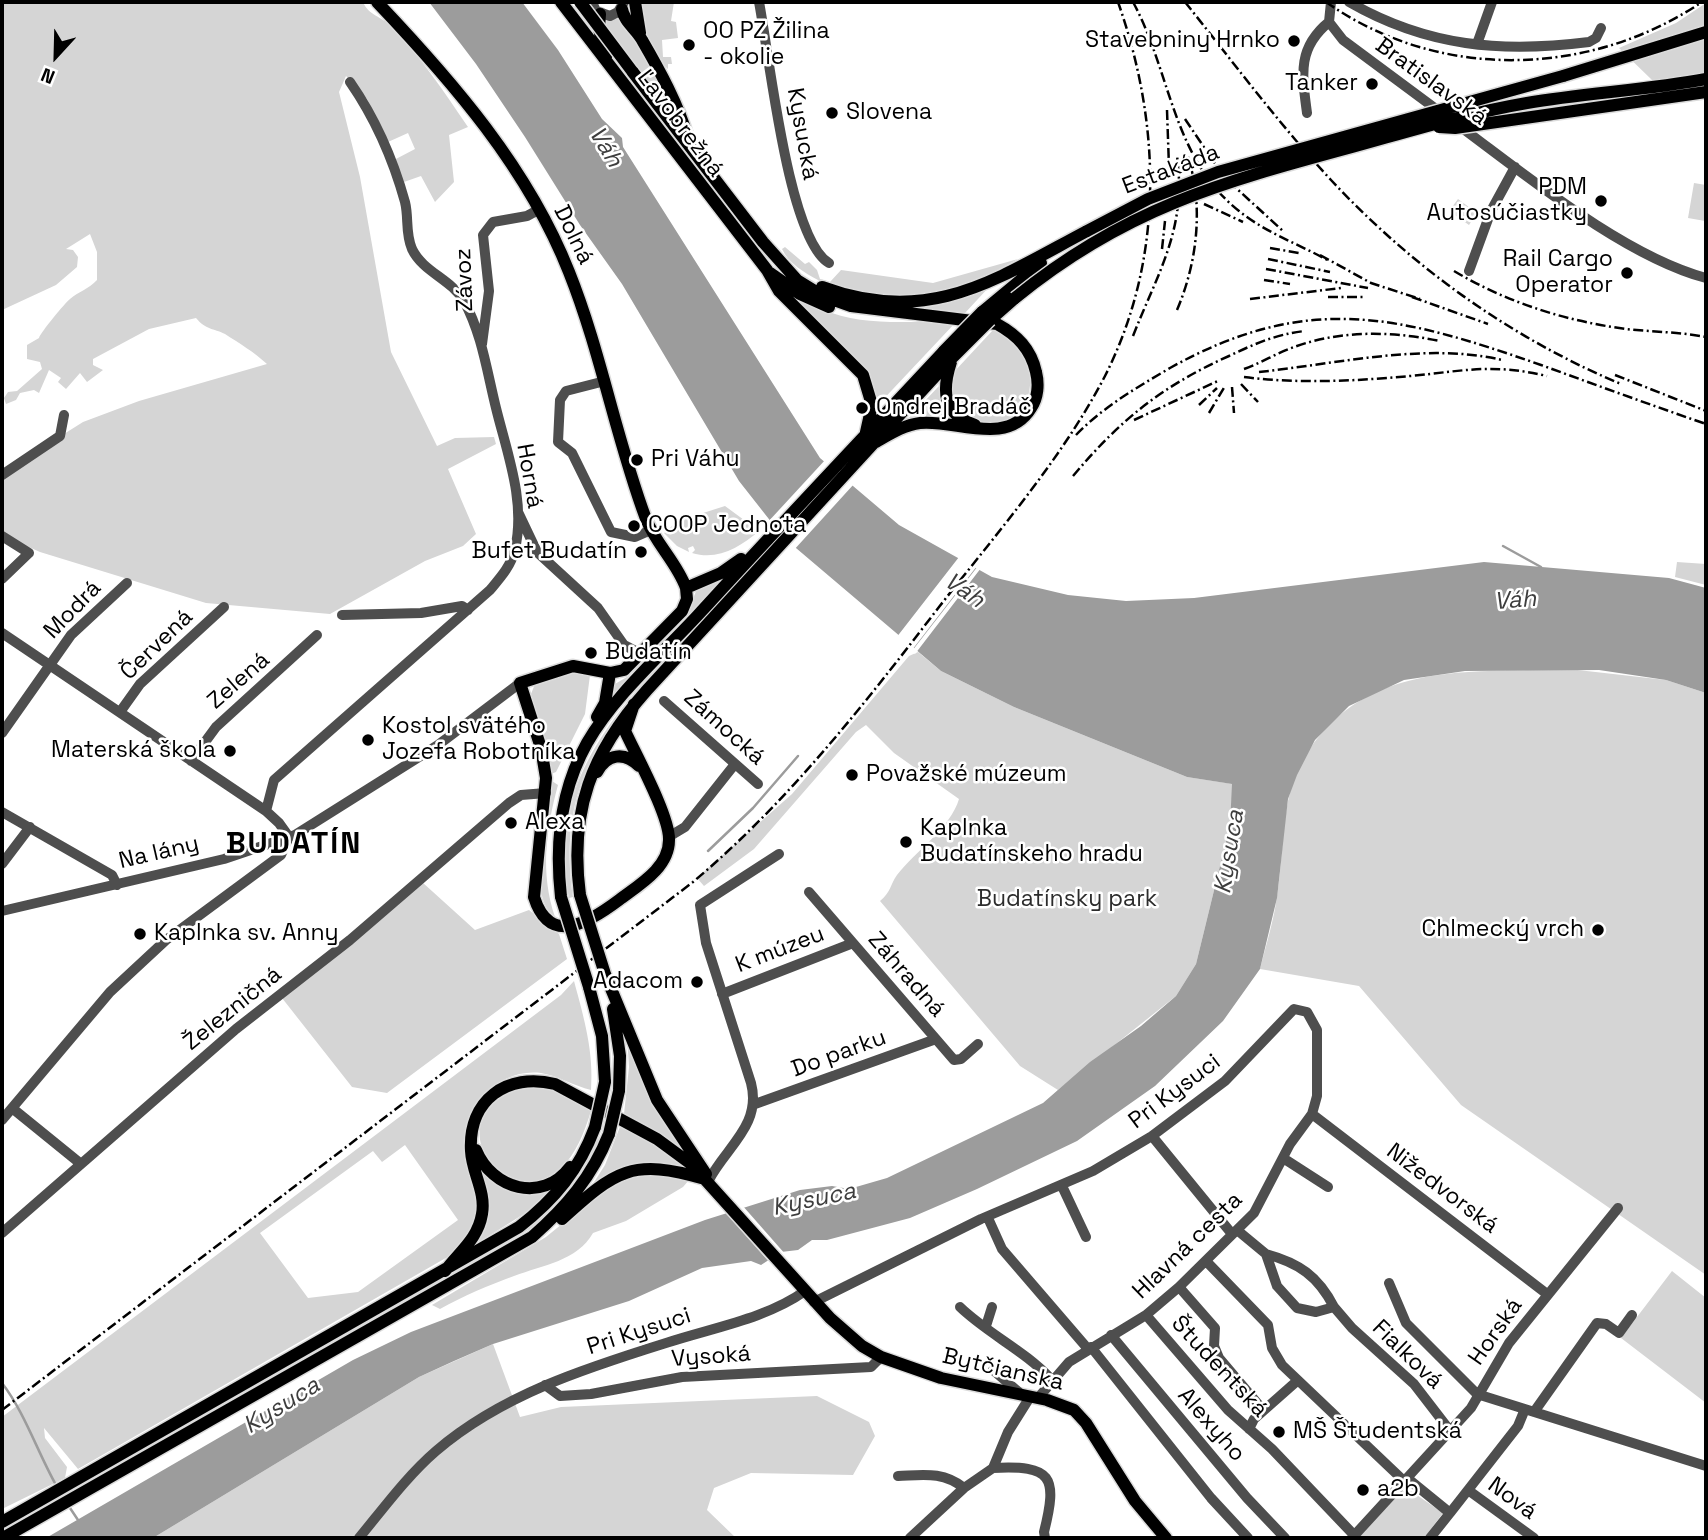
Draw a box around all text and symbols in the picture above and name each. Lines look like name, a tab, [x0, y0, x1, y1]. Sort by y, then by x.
place label: OO PZ Žilina - okolie	[703, 18, 830, 72]
north arrow	[21, 21, 91, 91]
place label: Stavebniny Hrnko	[1085, 27, 1280, 55]
street label: Bratislavská	[1369, 32, 1493, 132]
marker: Stavebniny Hrnko	[1286, 33, 1302, 49]
marker: OO PZ Žilina - okolie	[681, 37, 697, 53]
text: N	[37, 62, 59, 90]
street label: Ľavobrežná	[631, 65, 729, 183]
place label: Tanker	[1285, 70, 1358, 98]
marker: Tanker	[1364, 76, 1380, 92]
street label: Kysucká	[780, 86, 824, 182]
place label: Slovena	[846, 99, 932, 127]
marker: Slovena	[824, 105, 840, 121]
water label: Váh	[582, 121, 628, 173]
street label: Estakáda	[1119, 139, 1223, 201]
place label: PDM Autosúčiastky	[1426, 174, 1587, 228]
marker: PDM Autosúčiastky	[1593, 193, 1609, 209]
street label: Dolná	[547, 201, 599, 269]
place label: Rail Cargo Operator	[1503, 246, 1613, 300]
street label: Závoz	[450, 248, 480, 312]
marker: Rail Cargo Operator	[1619, 265, 1635, 281]
place label: Ondrej Bradáč	[876, 394, 1032, 422]
marker: Ondrej Bradáč	[854, 400, 870, 416]
street label: Horná	[510, 441, 548, 511]
place label: Pri Váhu	[651, 446, 740, 474]
marker: Pri Váhu	[629, 452, 645, 468]
place label: COOP Jednota	[648, 512, 806, 540]
marker: COOP Jednota	[626, 518, 642, 534]
place label: Bufet Budatín	[472, 538, 627, 566]
marker: Bufet Budatín	[633, 544, 649, 560]
water label: Váh	[938, 567, 990, 615]
street label: Modrá	[39, 575, 107, 645]
water label: Váh	[1493, 585, 1537, 617]
street label: Červená	[115, 604, 199, 686]
place label: Budatín	[605, 639, 692, 667]
marker: Budatín	[583, 645, 599, 661]
street label: Zelená	[202, 647, 276, 715]
street label: Zámocká	[678, 684, 770, 772]
place label: Kostol svätého Jozefa Robotníka	[382, 713, 576, 767]
marker: Kostol svätého Jozefa Robotníka	[360, 732, 376, 748]
place label: Materská škola	[51, 737, 216, 765]
marker: Materská škola	[222, 743, 238, 759]
place label: Považské múzeum	[866, 761, 1067, 789]
marker: Považské múzeum	[844, 767, 860, 783]
water label: Kysuca	[1209, 808, 1251, 896]
place label: Alexa	[525, 809, 585, 837]
marker: Alexa	[503, 815, 519, 831]
place label: Kaplnka Budatínskeho hradu	[920, 815, 1143, 869]
district label: BUDATÍN	[227, 827, 361, 863]
street label: Na lány	[116, 830, 202, 876]
marker: Kaplnka Budatínskeho hradu	[898, 834, 914, 850]
park label: Budatínsky park	[977, 886, 1157, 914]
place label: Chlmecký vrch	[1421, 916, 1584, 944]
place label: Kaplnka sv. Anny	[154, 920, 338, 948]
street label: K múzeu	[732, 920, 828, 980]
marker: Chlmecký vrch	[1590, 922, 1606, 938]
marker: Kaplnka sv. Anny	[132, 926, 148, 942]
street label: Záhradná	[861, 927, 951, 1023]
street label: Železničná	[178, 961, 288, 1057]
place label: Adacom	[593, 968, 683, 996]
marker: Adacom	[689, 974, 705, 990]
street label: Do parku	[788, 1024, 890, 1084]
street label: Pri Kysuci	[1124, 1049, 1226, 1135]
street label: Nižedvorská	[1381, 1138, 1503, 1240]
water label: Kysuca	[770, 1177, 858, 1223]
street label: Hlavná cesta	[1127, 1187, 1249, 1305]
street label: Horská	[1463, 1293, 1529, 1371]
street label: Pri Kysuci	[584, 1302, 694, 1362]
street label: Študentská	[1165, 1310, 1273, 1424]
street label: Fialková	[1366, 1315, 1448, 1395]
street label: Vysoká	[670, 1340, 752, 1374]
street label: Bytčianska	[940, 1343, 1066, 1397]
water label: Kysuca	[239, 1371, 325, 1441]
street label: Alexyho	[1171, 1382, 1251, 1468]
place label: MŠ Študentská	[1293, 1418, 1462, 1446]
marker: MŠ Študentská	[1271, 1424, 1287, 1440]
street label: Nová	[1482, 1472, 1542, 1526]
place label: a2b	[1377, 1476, 1419, 1504]
marker: a2b	[1355, 1482, 1371, 1498]

